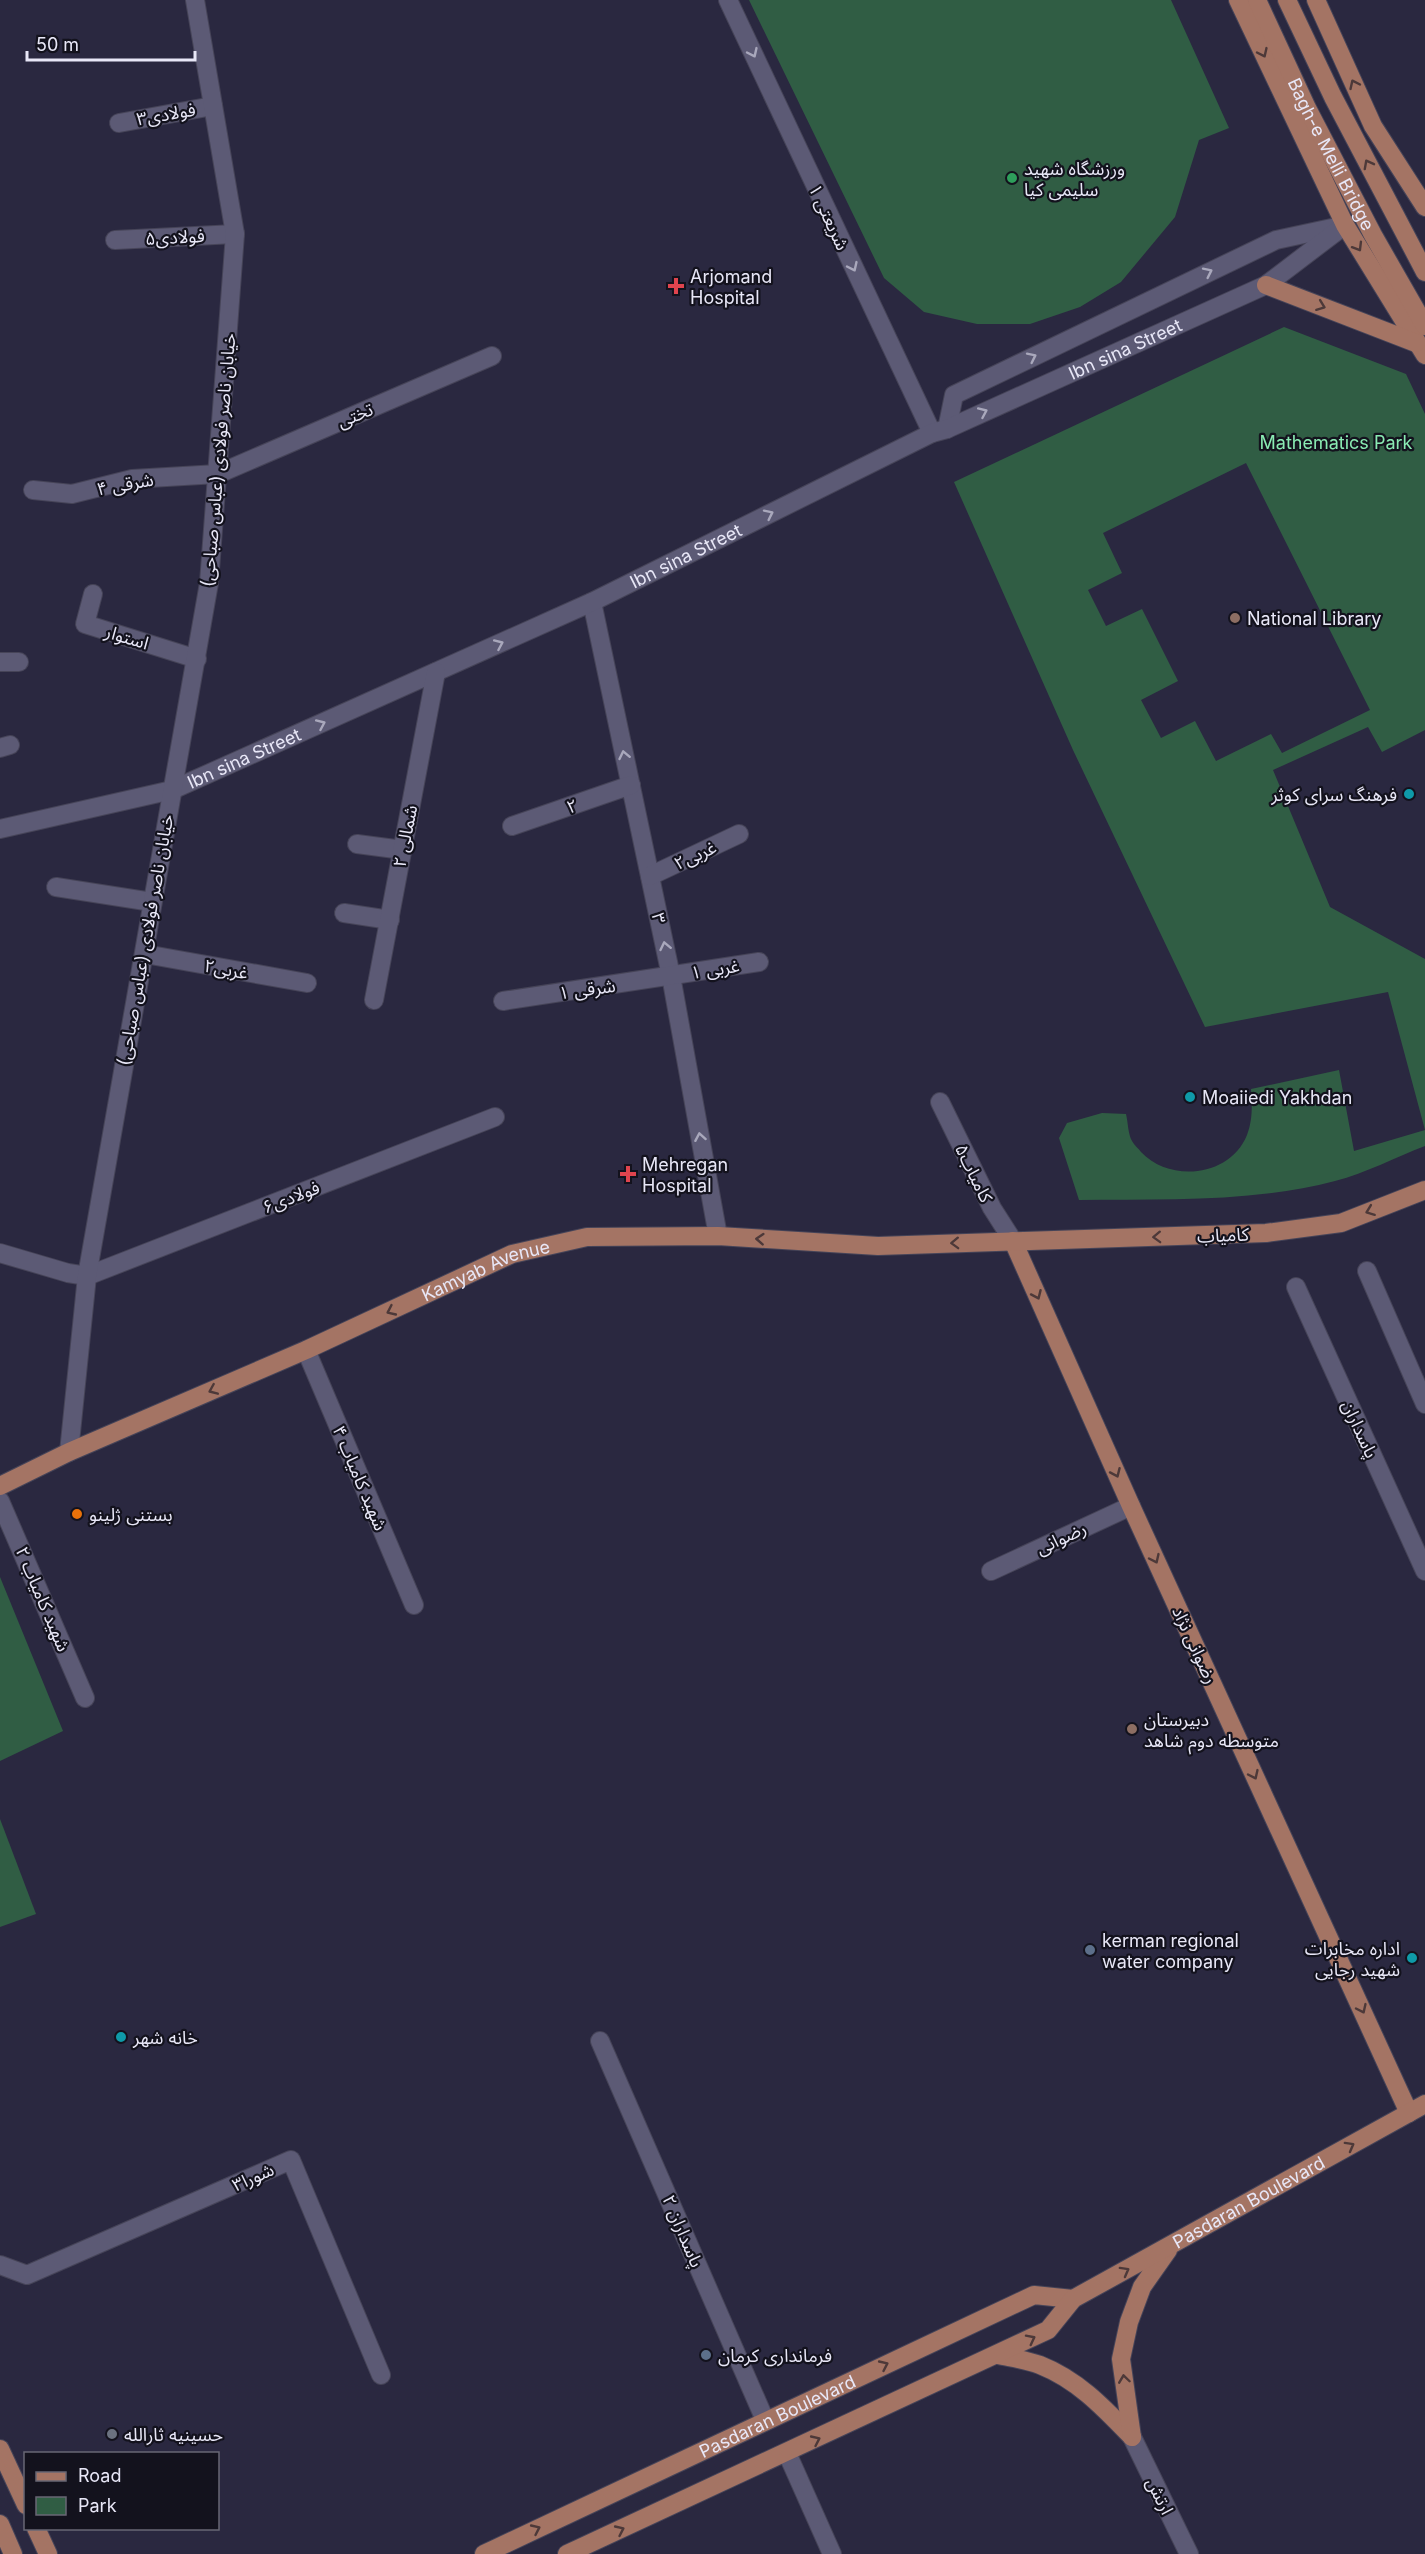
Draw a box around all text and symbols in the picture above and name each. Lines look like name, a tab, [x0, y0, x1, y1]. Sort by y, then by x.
scale bar	[27, 24, 195, 62]
text: 50 m	[36, 34, 79, 55]
one-way arrow	[745, 46, 757, 57]
one-way arrow	[1255, 46, 1267, 57]
street label: Bagh-e Melli Bridge	[1284, 74, 1379, 234]
one-way arrow	[1349, 80, 1361, 91]
street label: فولادی۳	[135, 98, 197, 130]
place label: ورزشگاه شهید سلیمی کیا	[1024, 158, 1125, 201]
one-way arrow	[1364, 160, 1375, 171]
marker: ورزشگاه شهید سلیمی کیا	[1005, 171, 1019, 185]
street label: شریعتی ۱	[804, 180, 853, 254]
street label: فولادی۵	[145, 225, 205, 250]
one-way arrow	[1351, 241, 1363, 251]
one-way arrow	[846, 261, 858, 272]
place label: Arjomand Hospital	[690, 266, 772, 308]
one-way arrow	[1202, 268, 1213, 280]
marker: Arjomand Hospital	[667, 277, 685, 295]
one-way arrow	[1315, 299, 1326, 311]
street label: Ibn sina Street	[1065, 314, 1185, 383]
street label: خیابان ناصر فولادی (عباس صباحی)	[196, 332, 241, 588]
one-way arrow	[1026, 353, 1037, 365]
street label: تختی	[334, 398, 376, 433]
one-way arrow	[977, 407, 988, 419]
park label: Mathematics Park	[1260, 432, 1413, 453]
street label: ۴ شرقی	[95, 469, 155, 500]
one-way arrow	[763, 509, 774, 521]
street label: Ibn sina Street	[626, 519, 745, 592]
place label: National Library	[1247, 608, 1382, 629]
marker: National Library	[1228, 611, 1242, 625]
street label: استوار	[101, 620, 151, 655]
one-way arrow	[493, 639, 504, 651]
one-way arrow	[315, 719, 326, 731]
street label: Ibn sina Street	[184, 723, 304, 792]
one-way arrow	[618, 750, 631, 760]
place label: فرهنگ سرای کوثر	[1270, 784, 1397, 806]
marker: فرهنگ سرای کوثر	[1402, 787, 1416, 801]
street label: ۲	[564, 794, 580, 818]
street label: ۲ شمالی	[389, 803, 422, 869]
street label: خیابان ناصر فولادی (عباس صباحی)	[113, 813, 178, 1067]
street label: غربی۲	[671, 836, 720, 875]
street label: ۳	[648, 911, 670, 925]
one-way arrow	[659, 941, 672, 951]
street label: غربی۲	[202, 955, 250, 984]
street label: ۱ غربی	[689, 955, 741, 984]
street label: ۱ شرقی	[557, 975, 617, 1004]
place label: Moaiiedi Yakhdan	[1202, 1087, 1352, 1108]
marker: Moaiiedi Yakhdan	[1183, 1090, 1197, 1104]
one-way arrow	[694, 1133, 707, 1143]
street label: کامیاب۵	[951, 1140, 997, 1206]
place label: Mehregan Hospital	[642, 1154, 728, 1196]
marker: Mehregan Hospital	[619, 1165, 637, 1183]
street label: فولادی۶	[259, 1177, 323, 1218]
one-way arrow	[1366, 1204, 1377, 1216]
street label: کامیاب	[1197, 1224, 1250, 1246]
one-way arrow	[1153, 1230, 1162, 1243]
one-way arrow	[756, 1232, 765, 1245]
street label: Kamyab Avenue	[418, 1235, 552, 1305]
one-way arrow	[950, 1237, 959, 1250]
one-way arrow	[1030, 1288, 1042, 1299]
one-way arrow	[386, 1303, 397, 1315]
one-way arrow	[208, 1383, 219, 1395]
street label: پاسداران	[1336, 1397, 1382, 1462]
street label: شهید کامیاب ۴	[328, 1422, 392, 1534]
one-way arrow	[1109, 1466, 1121, 1477]
place label: بستنی ژلینو	[89, 1504, 173, 1526]
marker: بستنی ژلینو	[70, 1507, 84, 1521]
street label: رضوانی	[1032, 1517, 1090, 1560]
street label: شهید کامیاب ۲	[11, 1543, 75, 1655]
one-way arrow	[1148, 1553, 1160, 1564]
street label: رضوانی نژاد	[1167, 1603, 1222, 1687]
place label: دبیرستان متوسطه دوم شاهد	[1144, 1709, 1279, 1755]
marker: دبیرستان متوسطه دوم شاهد	[1125, 1722, 1139, 1736]
one-way arrow	[1247, 1768, 1259, 1779]
place label: kerman regional water company	[1102, 1930, 1239, 1972]
place label: اداره مخابرات شهید رجایی	[1305, 1938, 1400, 1981]
marker: kerman regional water company	[1083, 1943, 1097, 1957]
marker: اداره مخابرات شهید رجایی	[1405, 1951, 1419, 1965]
one-way arrow	[1354, 2003, 1366, 2014]
place label: خانه شهر	[132, 2027, 198, 2049]
marker: خانه شهر	[114, 2030, 128, 2044]
one-way arrow	[1344, 2142, 1354, 2153]
street label: Pasdaran Boulevard	[1169, 2151, 1328, 2252]
street label: شورا۳	[229, 2159, 277, 2196]
street label: پاسداران ۲	[657, 2192, 708, 2271]
one-way arrow	[1118, 2267, 1129, 2278]
one-way arrow	[1024, 2334, 1035, 2346]
place label: فرمانداری کرمان	[718, 2345, 832, 2367]
marker: فرمانداری کرمان	[699, 2348, 713, 2362]
one-way arrow	[877, 2361, 888, 2373]
street label: Pasdaran Boulevard	[696, 2370, 859, 2462]
one-way arrow	[1118, 2375, 1130, 2384]
place label: حسینیه ثارالله	[124, 2424, 223, 2446]
marker: حسینیه ثارالله	[105, 2427, 119, 2441]
one-way arrow	[810, 2435, 821, 2447]
legend	[24, 2452, 219, 2530]
text: Road	[78, 2465, 121, 2486]
street label: ارتش	[1141, 2474, 1178, 2518]
text: Park	[78, 2495, 117, 2516]
one-way arrow	[530, 2524, 541, 2536]
one-way arrow	[614, 2525, 625, 2537]

